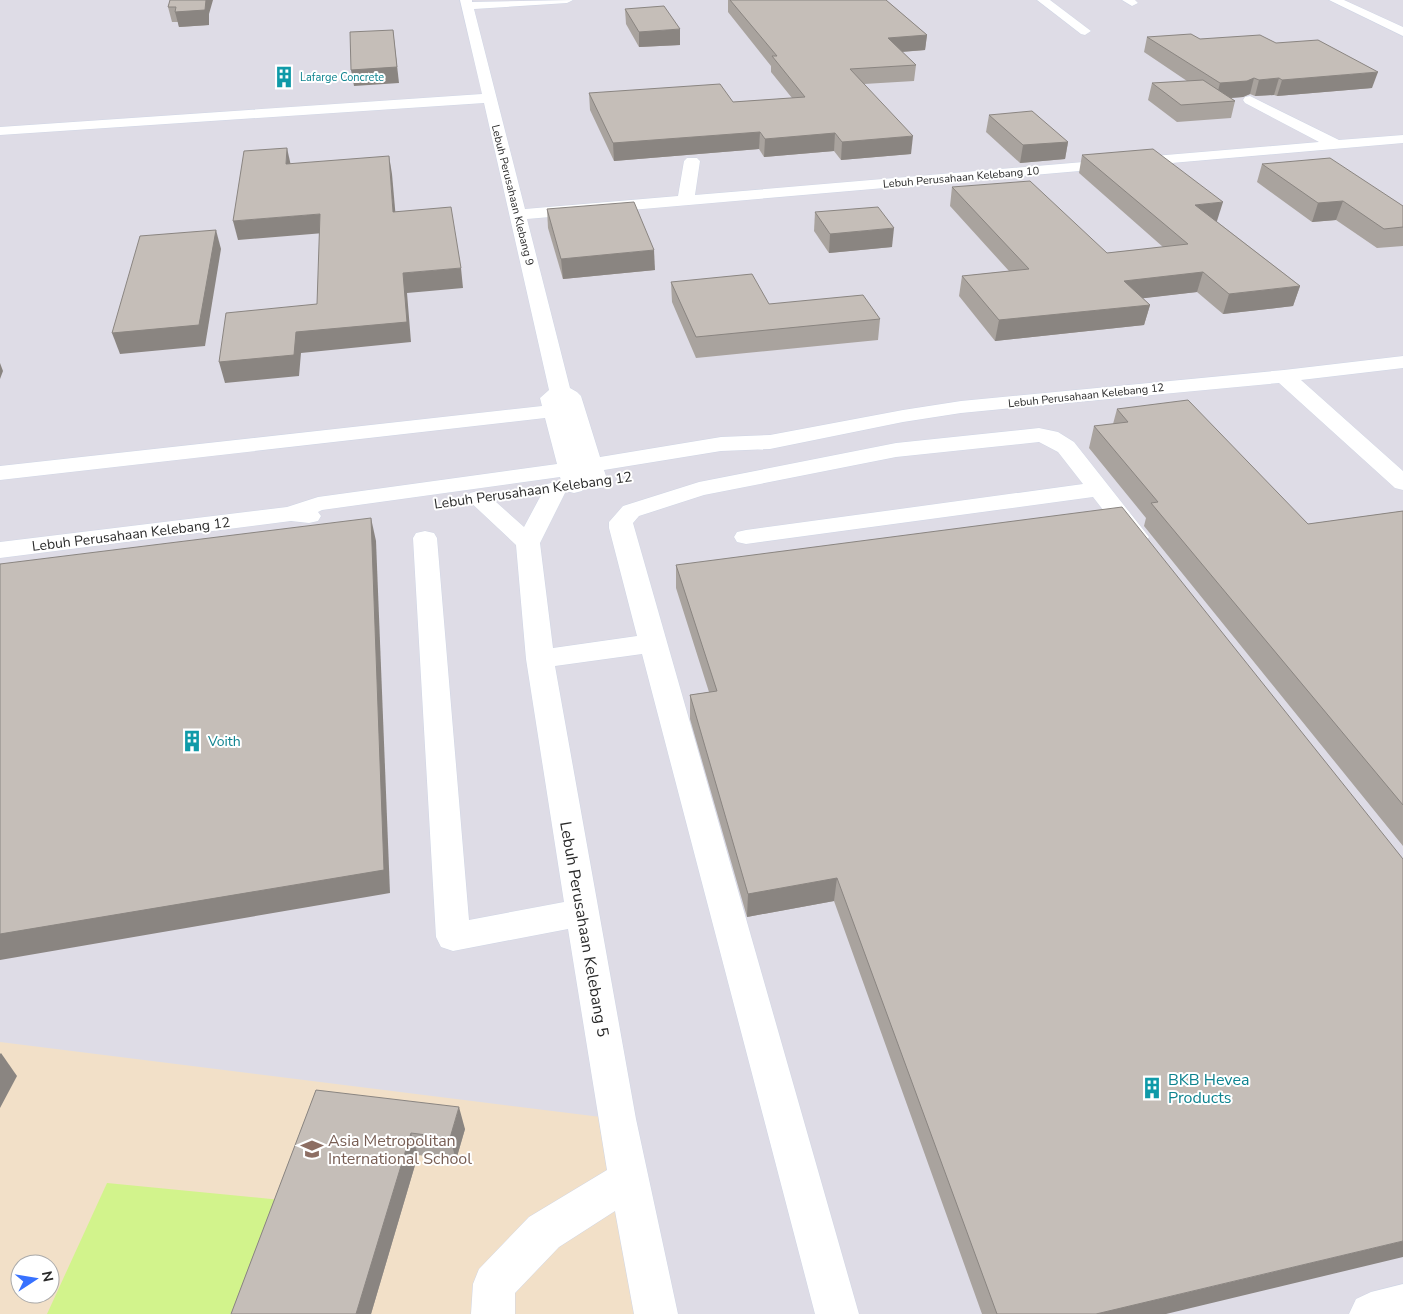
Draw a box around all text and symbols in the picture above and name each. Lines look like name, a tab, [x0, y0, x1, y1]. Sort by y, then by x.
building icon: Lafarge Concrete	[271, 64, 297, 90]
place label: Lafarge Concrete	[300, 70, 384, 85]
street label: Lebuh Perusahaan Klebang 9	[488, 123, 537, 267]
street label: Lebuh Perusahaan Kelebang 10	[882, 163, 1040, 192]
street label: Lebuh Perusahaan Kelebang 12	[1007, 380, 1165, 411]
street label: Lebuh Perusahaan Kelebang 12	[433, 467, 633, 514]
street label: Lebuh Perusahaan Kelebang 12	[31, 513, 231, 556]
building icon: Voith	[179, 728, 205, 754]
place label: Voith	[207, 732, 241, 751]
street label: Lebuh Perusahaan Kelebang 5	[554, 820, 614, 1039]
place label: BKB Hevea Products	[1168, 1069, 1249, 1109]
building icon: BKB Hevea Products	[1139, 1075, 1165, 1101]
place label: Asia Metropolitan International School	[328, 1130, 472, 1170]
school or university icon: Asia Metropolitan International School	[299, 1136, 325, 1162]
north arrow	[10, 1254, 60, 1304]
text: N	[37, 1269, 58, 1284]

